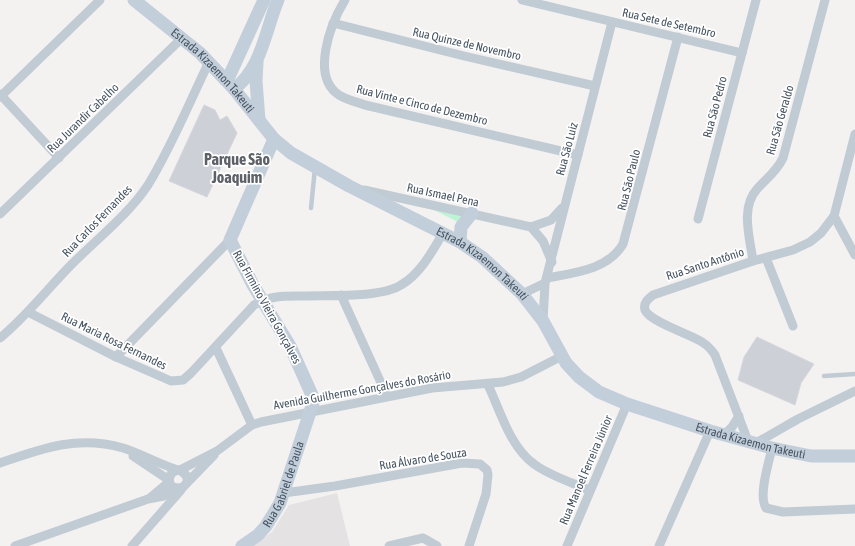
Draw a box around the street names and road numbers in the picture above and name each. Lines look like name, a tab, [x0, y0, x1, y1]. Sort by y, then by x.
street label: Rua Sete de Setembro	[621, 5, 717, 41]
street label: Rua Quinze de Novembro	[411, 25, 523, 63]
street label: Estrada Kizaemon Takeuti	[168, 26, 257, 116]
street label: Rua São Pedro	[700, 74, 730, 139]
street label: Rua Jurandir Cabelho	[44, 80, 122, 156]
street label: Rua Vinte e Cinco de Dezembro	[355, 82, 489, 128]
street label: Rua São Geraldo	[763, 83, 797, 157]
street label: Rua São Luiz	[553, 120, 581, 177]
street label: Rua São Paulo	[615, 148, 643, 212]
street label: Rua Ismael Pena	[406, 181, 480, 209]
street label: Rua Carlos Fernandes	[59, 182, 135, 260]
street label: Estrada Kizaemon Takeuti	[434, 224, 531, 303]
street label: Rua Santo Antônio	[664, 245, 746, 283]
street label: Rua Firmino Vieira Gonçalves	[230, 248, 304, 366]
street label: Rua Maria Rosa Fernandes	[59, 309, 169, 373]
street label: Avenida Guilherme Gonçalves do Rosário	[272, 367, 452, 412]
street label: Rua Manoel Ferreira Júnior	[557, 413, 616, 527]
street label: Estrada Kizaemon Takeuti	[694, 420, 807, 462]
street label: Rua Gabriel de Paula	[260, 439, 307, 530]
street label: Rua Álvaro de Souza	[378, 445, 468, 473]

